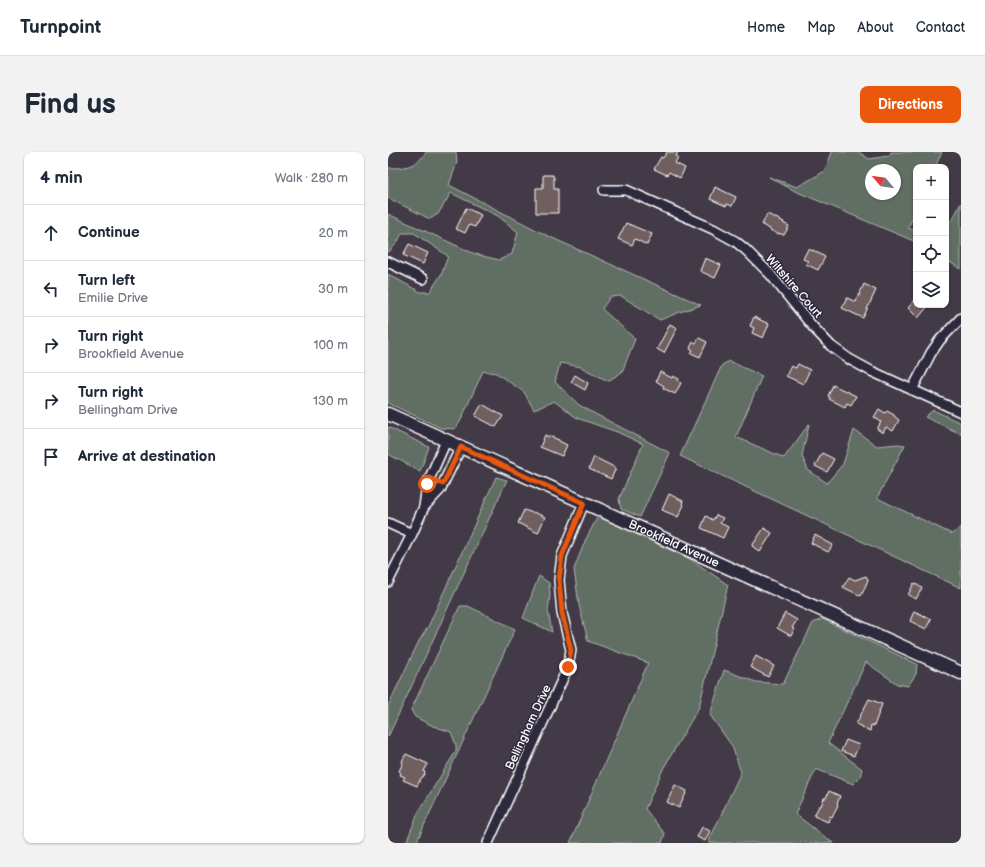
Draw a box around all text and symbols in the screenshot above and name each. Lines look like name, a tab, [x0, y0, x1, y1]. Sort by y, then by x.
text: Turnpoint	[20, 16, 101, 39]
text: Home	[747, 19, 785, 36]
text: Map	[807, 19, 835, 36]
text: About	[857, 19, 894, 36]
text: Contact	[916, 19, 965, 36]
button: Directions	[860, 86, 961, 123]
text: Find us	[24, 88, 116, 121]
north arrow	[865, 164, 901, 200]
map controls	[913, 164, 949, 308]
button: +	[913, 164, 949, 200]
text: 4 min	[40, 168, 83, 188]
text: Walk · 280 m	[275, 170, 348, 186]
button: −	[913, 200, 949, 236]
icon: ahead	[40, 222, 62, 244]
text: Continue	[78, 223, 140, 242]
text: 20 m	[318, 225, 348, 241]
button: locate	[913, 236, 949, 272]
street label: Wiltshire Court	[762, 251, 826, 321]
text: Turn left	[78, 271, 135, 290]
button: layers	[913, 272, 949, 308]
icon: left	[40, 278, 62, 300]
text: 30 m	[318, 281, 348, 297]
text: Emilie Drive	[78, 290, 148, 306]
text: Turn right	[78, 327, 143, 346]
icon: right	[40, 334, 62, 356]
text: 100 m	[313, 337, 348, 353]
text: Brookfield Avenue	[78, 346, 184, 362]
text: Turn right	[78, 383, 143, 402]
icon: right	[40, 390, 62, 412]
text: 130 m	[313, 393, 348, 409]
text: Bellingham Drive	[78, 402, 178, 418]
icon: arrive	[40, 446, 62, 468]
text: Arrive at destination	[78, 447, 216, 466]
route start	[418, 475, 436, 493]
street label: Brookfield Avenue	[626, 517, 722, 571]
route end	[559, 658, 577, 676]
street label: Bellingham Drive	[502, 682, 555, 772]

